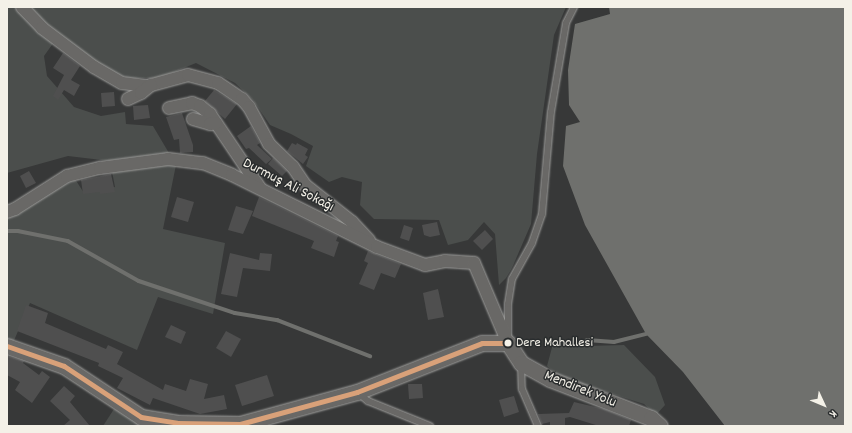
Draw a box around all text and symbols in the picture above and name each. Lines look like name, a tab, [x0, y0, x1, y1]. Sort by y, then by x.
street label: Durmuş Ali Sokağı	[239, 155, 337, 217]
place label: Dere Mahallesi	[516, 335, 593, 351]
marker: Dere Mahallesi	[503, 338, 513, 348]
street label: Mendirek Yolu	[541, 367, 619, 413]
north arrow	[804, 385, 844, 425]
text: K	[825, 406, 840, 421]

